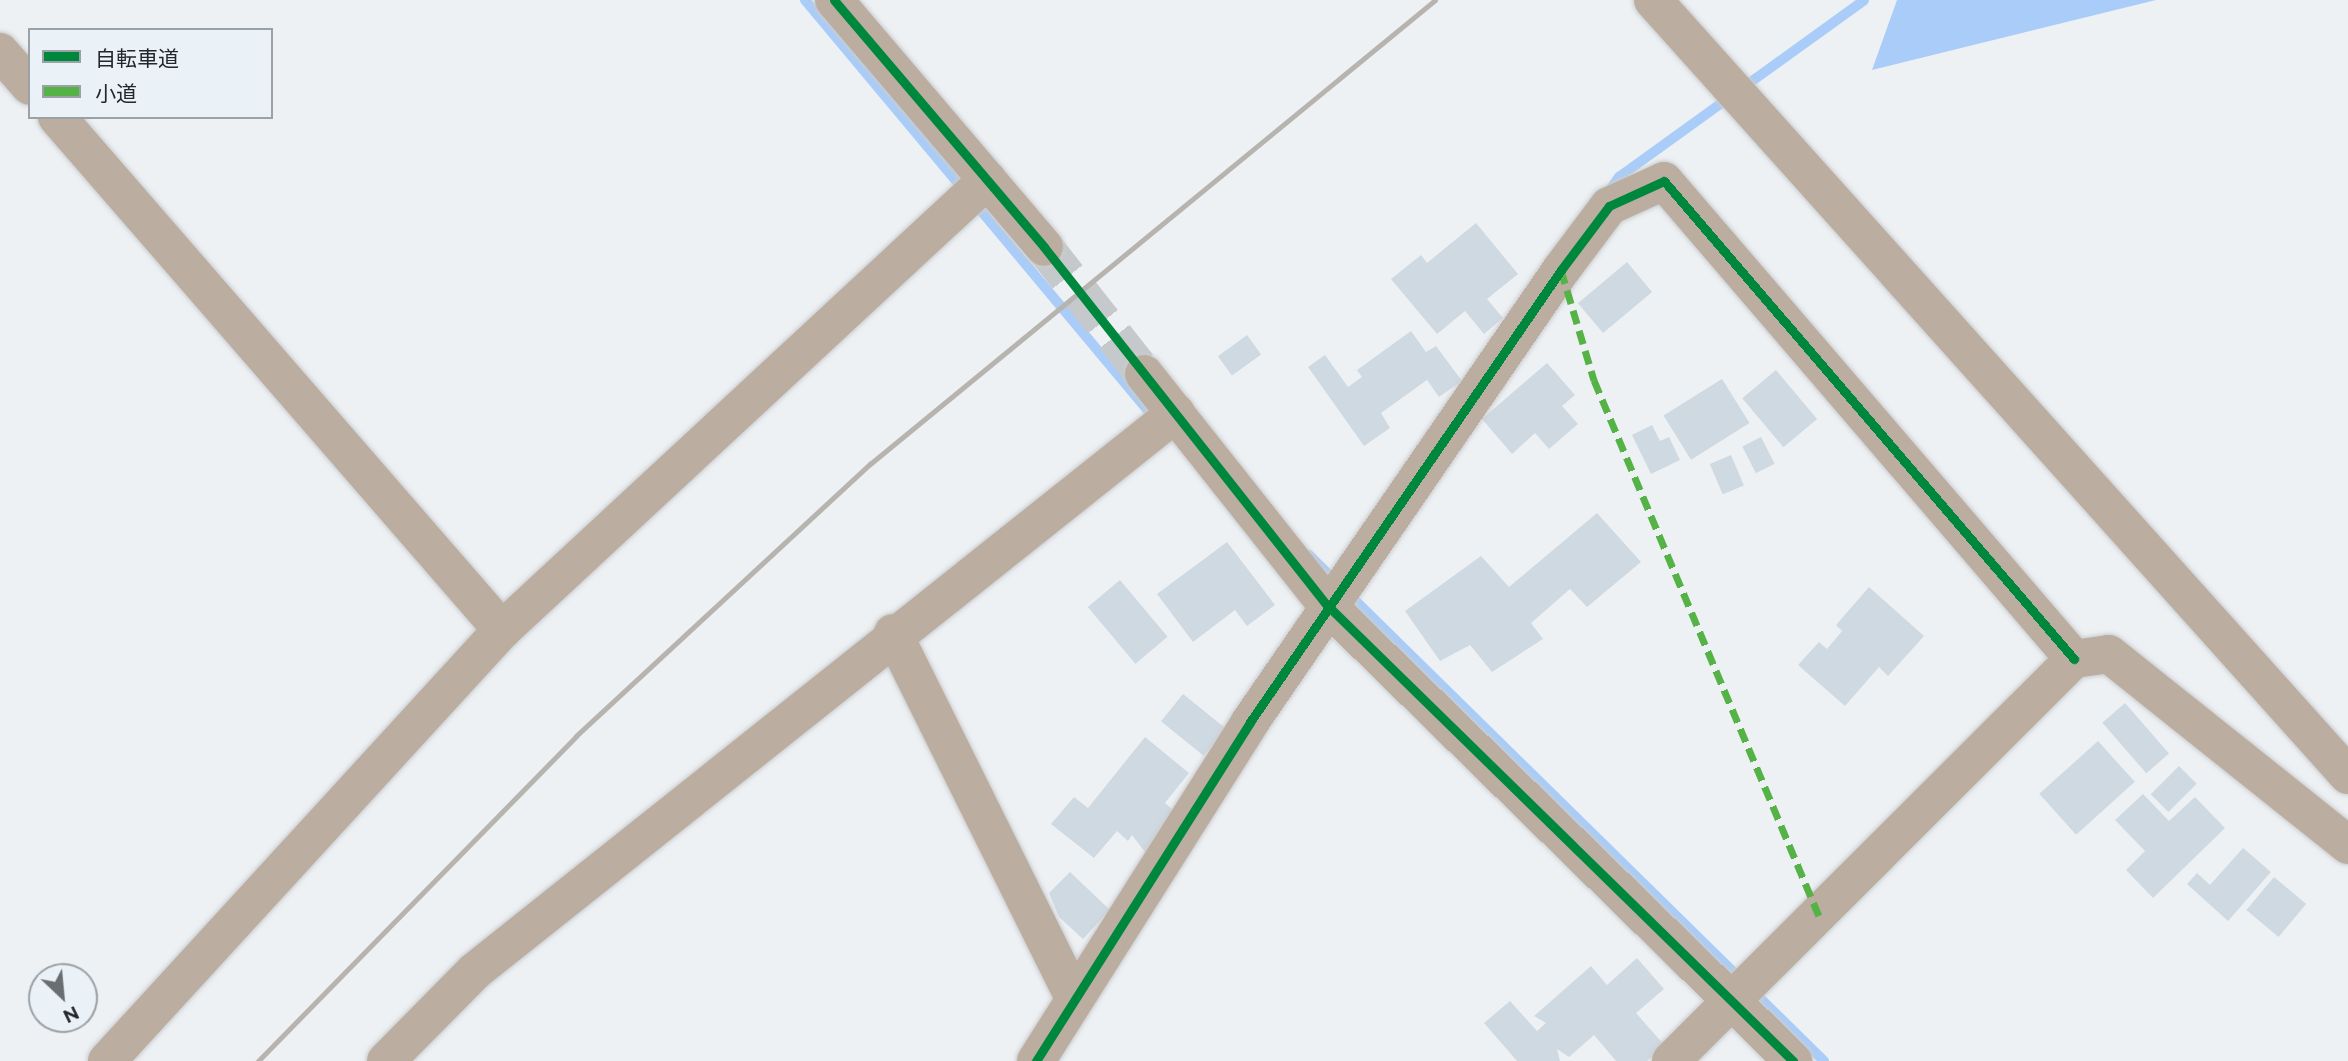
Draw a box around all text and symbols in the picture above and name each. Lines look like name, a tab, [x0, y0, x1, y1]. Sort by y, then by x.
legend	[28, 28, 273, 119]
text: 自転車道	[95, 46, 179, 71]
text: 小道	[95, 81, 137, 106]
north arrow	[28, 963, 98, 1033]
text: N	[60, 1002, 83, 1028]

